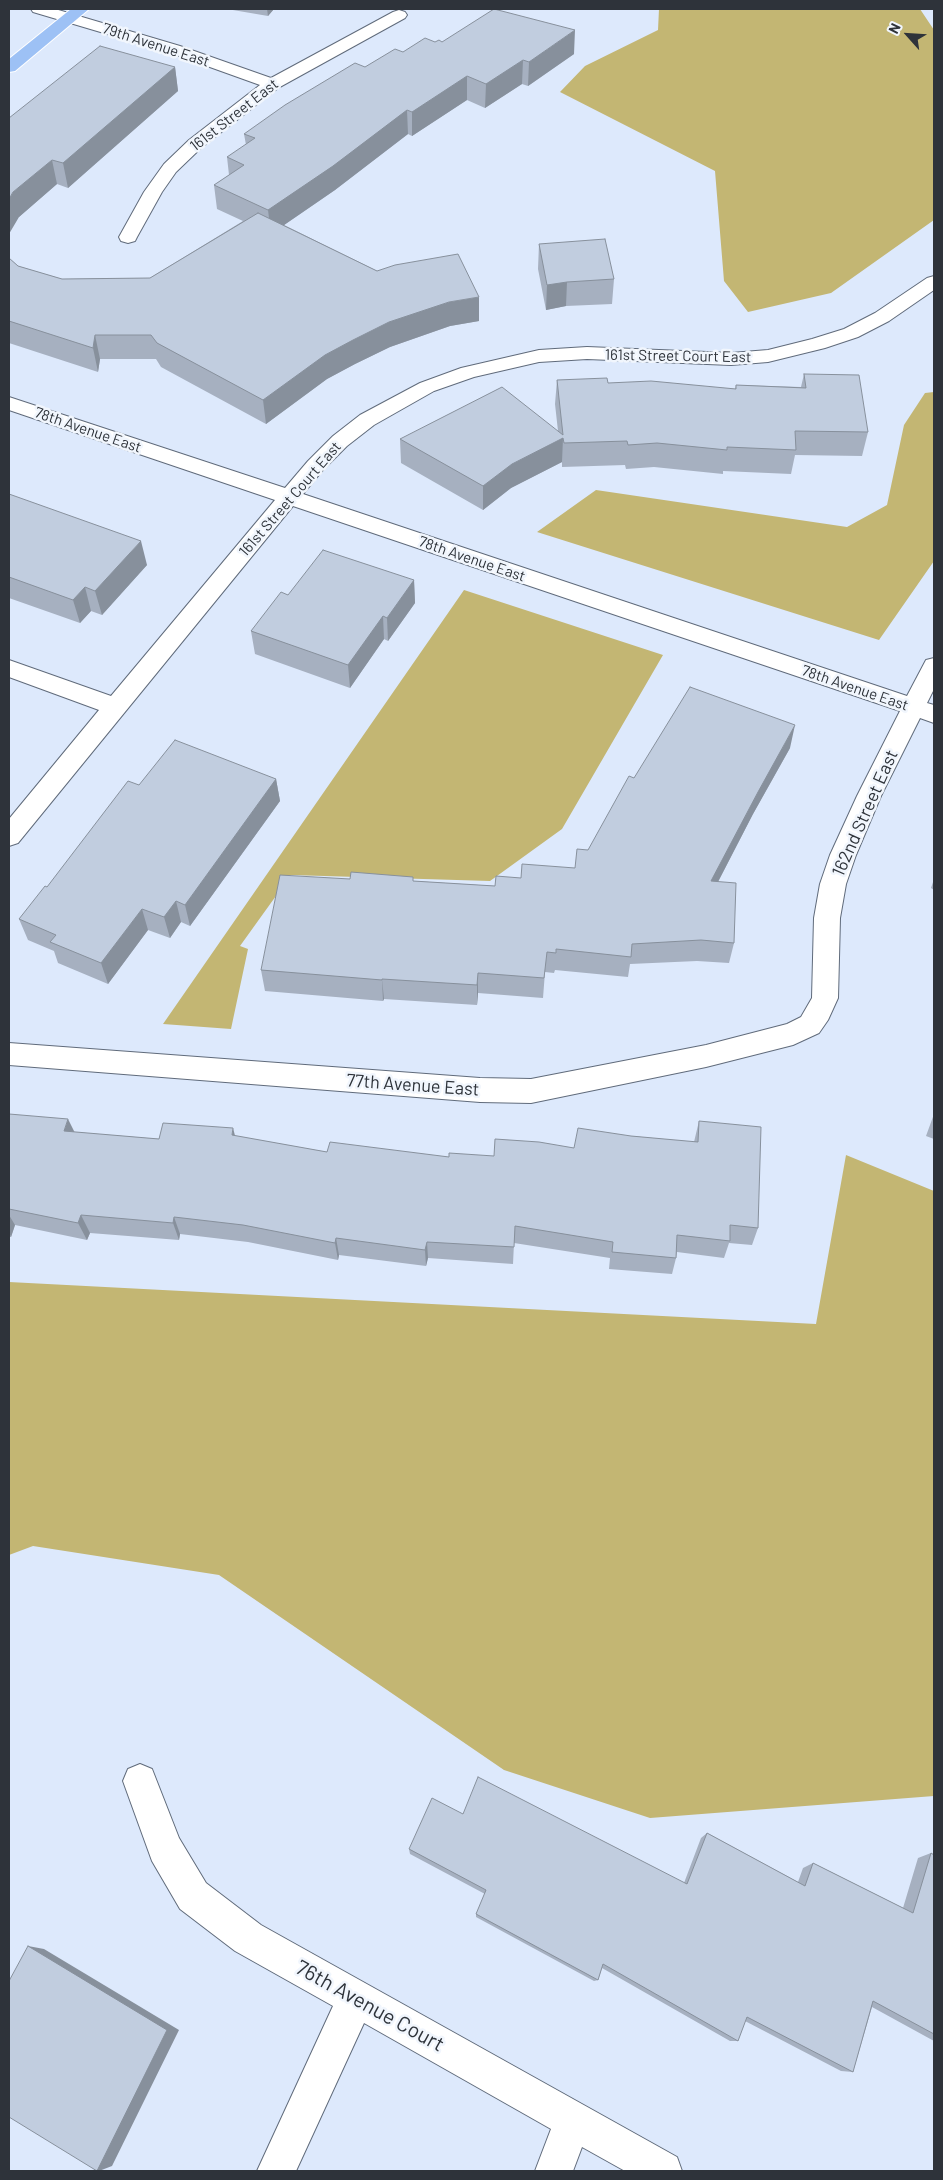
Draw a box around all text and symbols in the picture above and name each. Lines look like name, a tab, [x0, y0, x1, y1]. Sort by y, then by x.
north arrow	[883, 10, 933, 60]
street label: 79th Avenue East	[100, 19, 212, 71]
text: N	[884, 20, 904, 36]
street label: 161st Street East	[186, 75, 282, 155]
street label: 161st Street Court East	[605, 346, 751, 366]
street label: 78th Avenue East	[32, 403, 144, 457]
street label: 161st Street Court East	[235, 438, 345, 560]
street label: 78th Avenue East	[416, 532, 528, 586]
street label: 78th Avenue East	[799, 661, 911, 715]
street label: 162nd Street East	[827, 746, 903, 880]
street label: 77th Avenue East	[346, 1070, 480, 1100]
street label: 76th Avenue Court	[291, 1955, 449, 2057]

